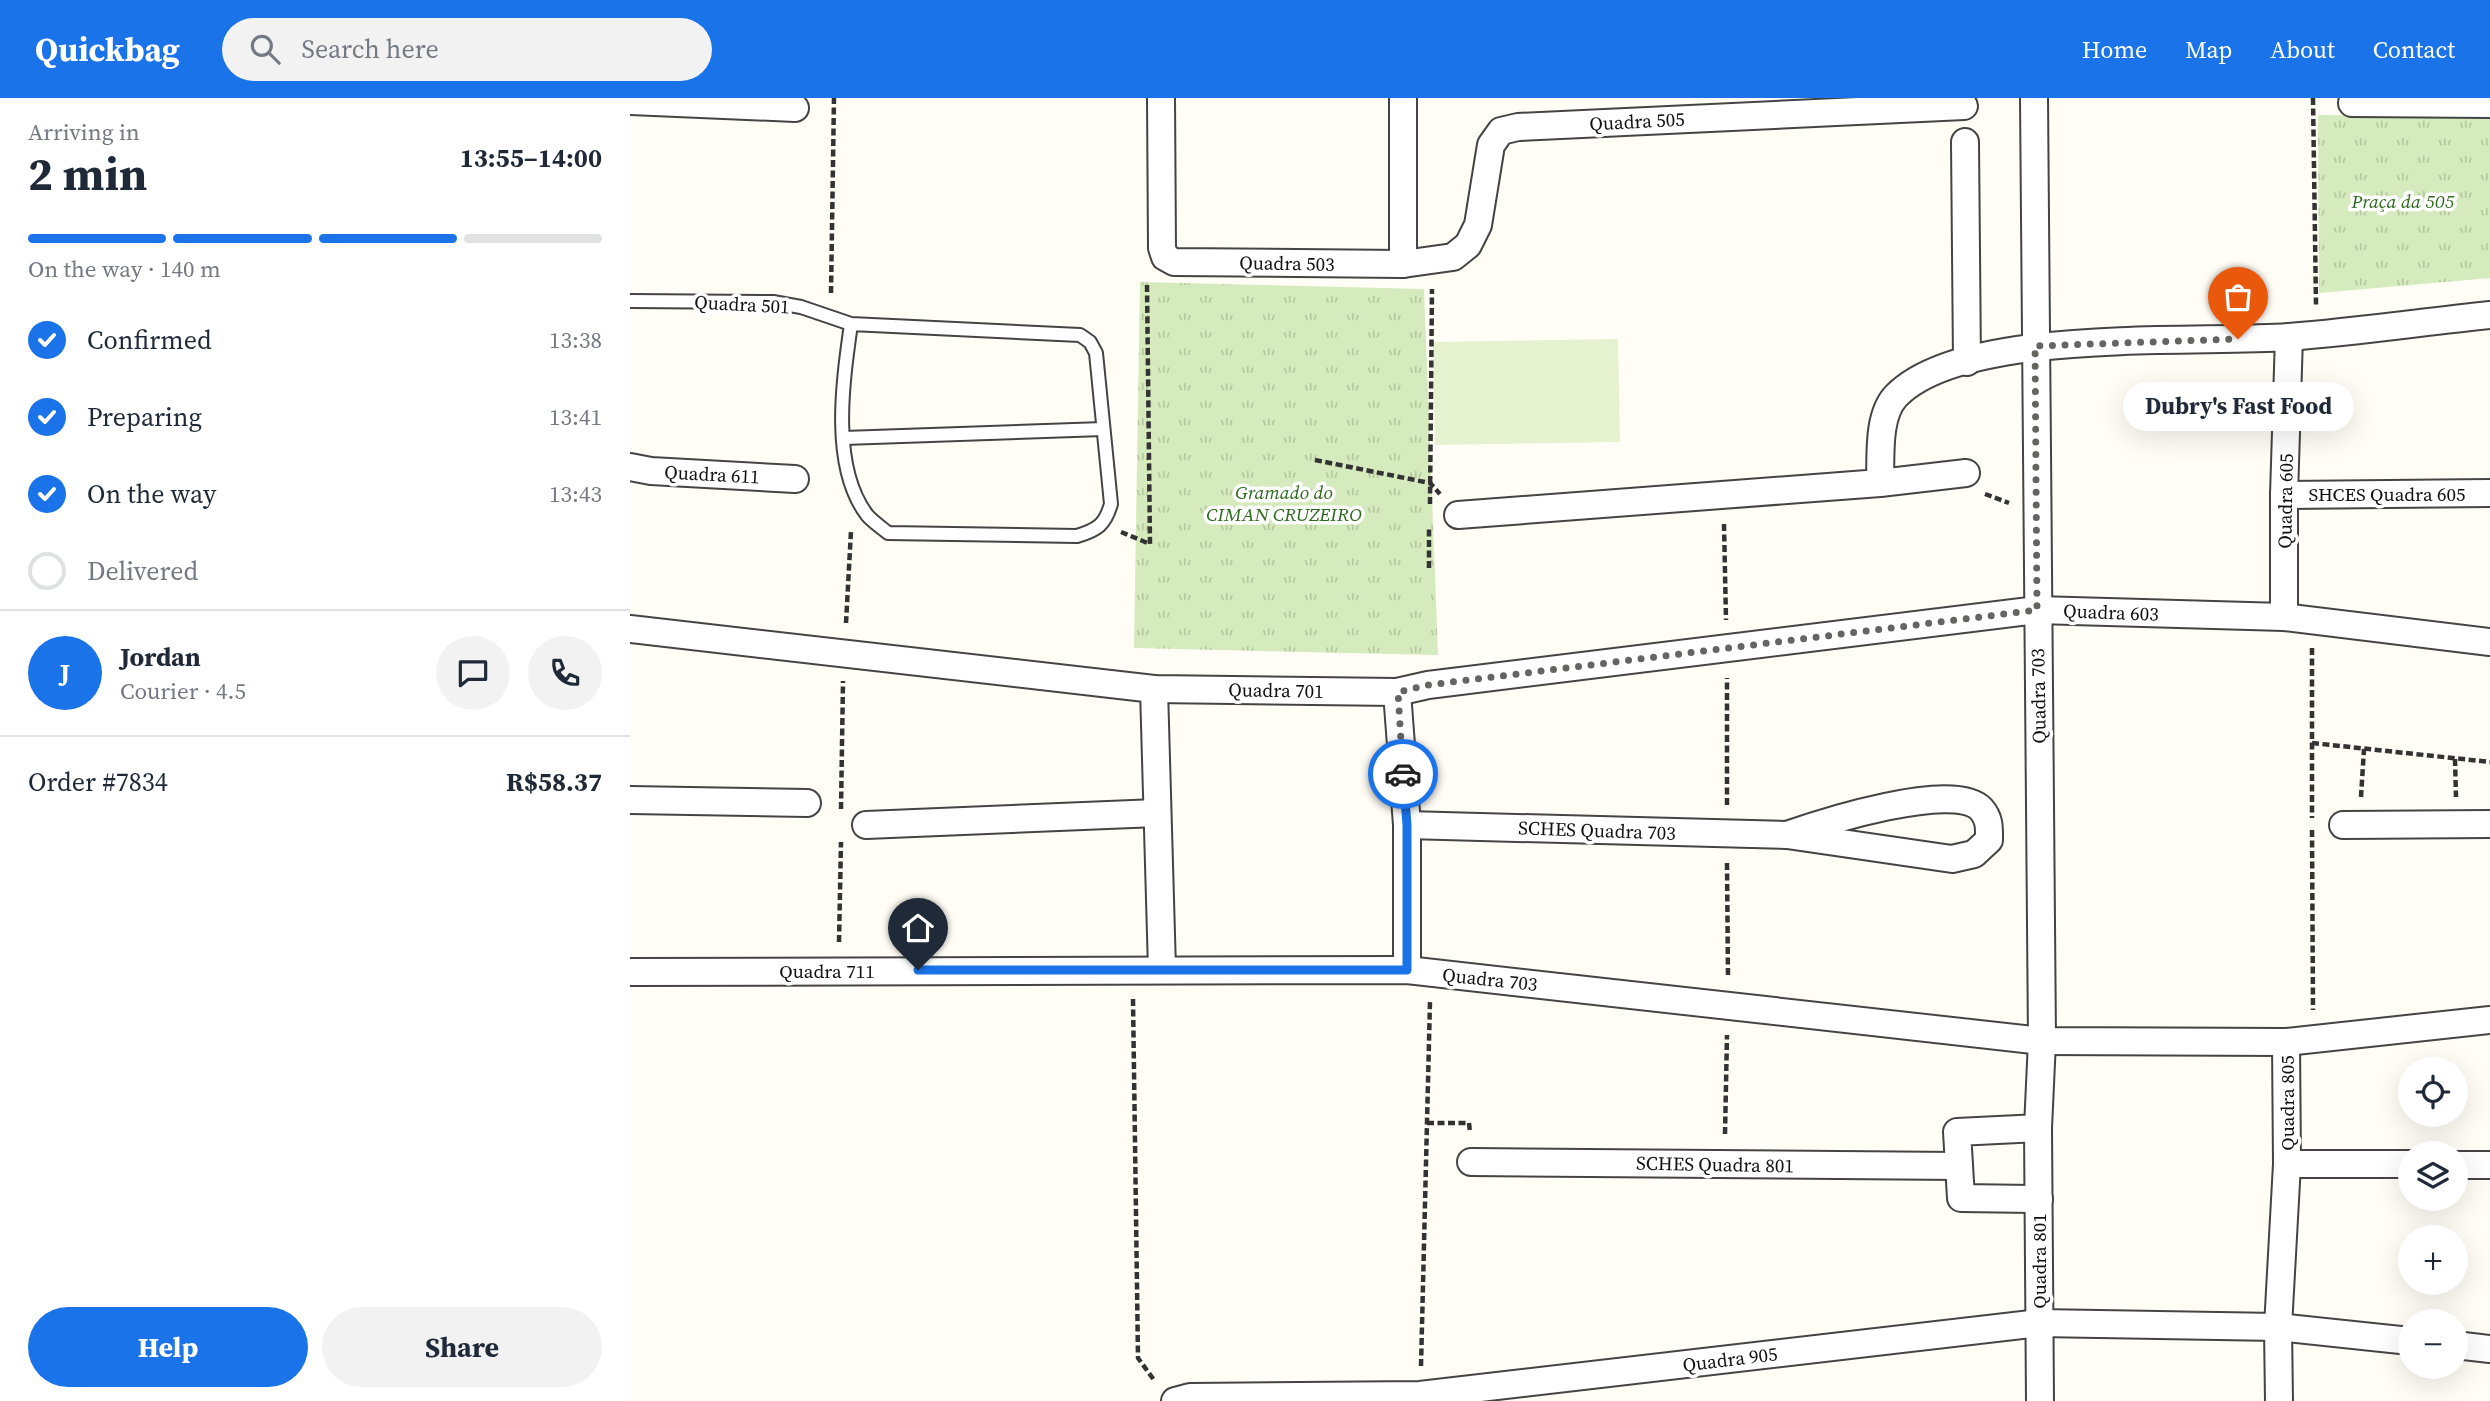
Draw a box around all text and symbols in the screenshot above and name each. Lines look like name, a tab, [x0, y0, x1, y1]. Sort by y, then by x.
search box	[222, 18, 712, 81]
text: Quickbag	[35, 27, 180, 72]
icon: search	[246, 30, 284, 68]
text: Search here	[302, 31, 439, 67]
text: Home	[2082, 33, 2147, 66]
text: Map	[2185, 33, 2232, 66]
text: About	[2270, 33, 2335, 66]
text: Contact	[2373, 33, 2455, 66]
street label: Quadra 505	[1589, 106, 1685, 136]
text: Arriving in	[28, 116, 140, 148]
text: 13:55–14:00	[460, 140, 602, 176]
text: 2 min	[28, 142, 147, 205]
park label: Praça da 505	[2351, 188, 2455, 214]
street label: Quadra 503	[1239, 249, 1335, 277]
text: On the way · 140 m	[28, 253, 221, 285]
pin	[2208, 267, 2268, 339]
icon: bag	[2219, 278, 2257, 316]
street label: Quadra 501	[694, 289, 790, 319]
icon: check	[28, 321, 66, 359]
text: Confirmed	[87, 322, 212, 358]
text: 13:38	[549, 324, 602, 356]
callout: Dubry's Fast Food	[2122, 381, 2354, 430]
text: Dubry's Fast Food	[2145, 390, 2332, 422]
icon: check	[28, 398, 66, 436]
text: Preparing	[87, 399, 202, 435]
text: 13:41	[549, 401, 602, 433]
street label: Quadra 605	[2271, 453, 2299, 549]
street label: Quadra 611	[664, 459, 760, 489]
icon: check	[28, 475, 66, 513]
text: On the way	[87, 476, 216, 512]
text: 13:43	[549, 478, 602, 510]
park label: Gramado do CIMAN CRUZEIRO	[1206, 479, 1362, 527]
street label: SHCES Quadra 605	[2308, 481, 2466, 507]
text: Delivered	[87, 553, 198, 589]
street label: Quadra 603	[2063, 597, 2159, 627]
button: chat	[436, 636, 510, 710]
button: phone	[528, 636, 602, 710]
text: Jordan	[120, 639, 201, 675]
street label: Quadra 703	[2024, 648, 2052, 744]
text: J	[60, 655, 70, 691]
text: Courier · 4.5	[120, 675, 246, 707]
street label: Quadra 701	[1228, 676, 1324, 704]
courier	[1368, 739, 1438, 809]
icon: car	[1384, 755, 1422, 793]
text: Order #7834	[28, 764, 168, 800]
text: R$58.37	[506, 764, 602, 800]
street label: SCHES Quadra 703	[1518, 814, 1676, 846]
pin	[888, 898, 948, 970]
icon: home	[899, 909, 937, 947]
street label: Quadra 711	[779, 958, 875, 984]
street label: Quadra 703	[1441, 961, 1539, 997]
street label: Quadra 805	[2274, 1055, 2300, 1151]
map controls	[2398, 1057, 2468, 1379]
button: locate	[2398, 1057, 2468, 1127]
button: layers	[2398, 1141, 2468, 1211]
street label: SCHES Quadra 801	[1636, 1150, 1794, 1178]
street label: Quadra 801	[2026, 1213, 2052, 1309]
button: +	[2398, 1225, 2468, 1295]
button: Help	[28, 1307, 308, 1387]
button: Share	[322, 1307, 602, 1387]
button: −	[2398, 1309, 2468, 1379]
street label: Quadra 905	[1681, 1340, 1779, 1378]

